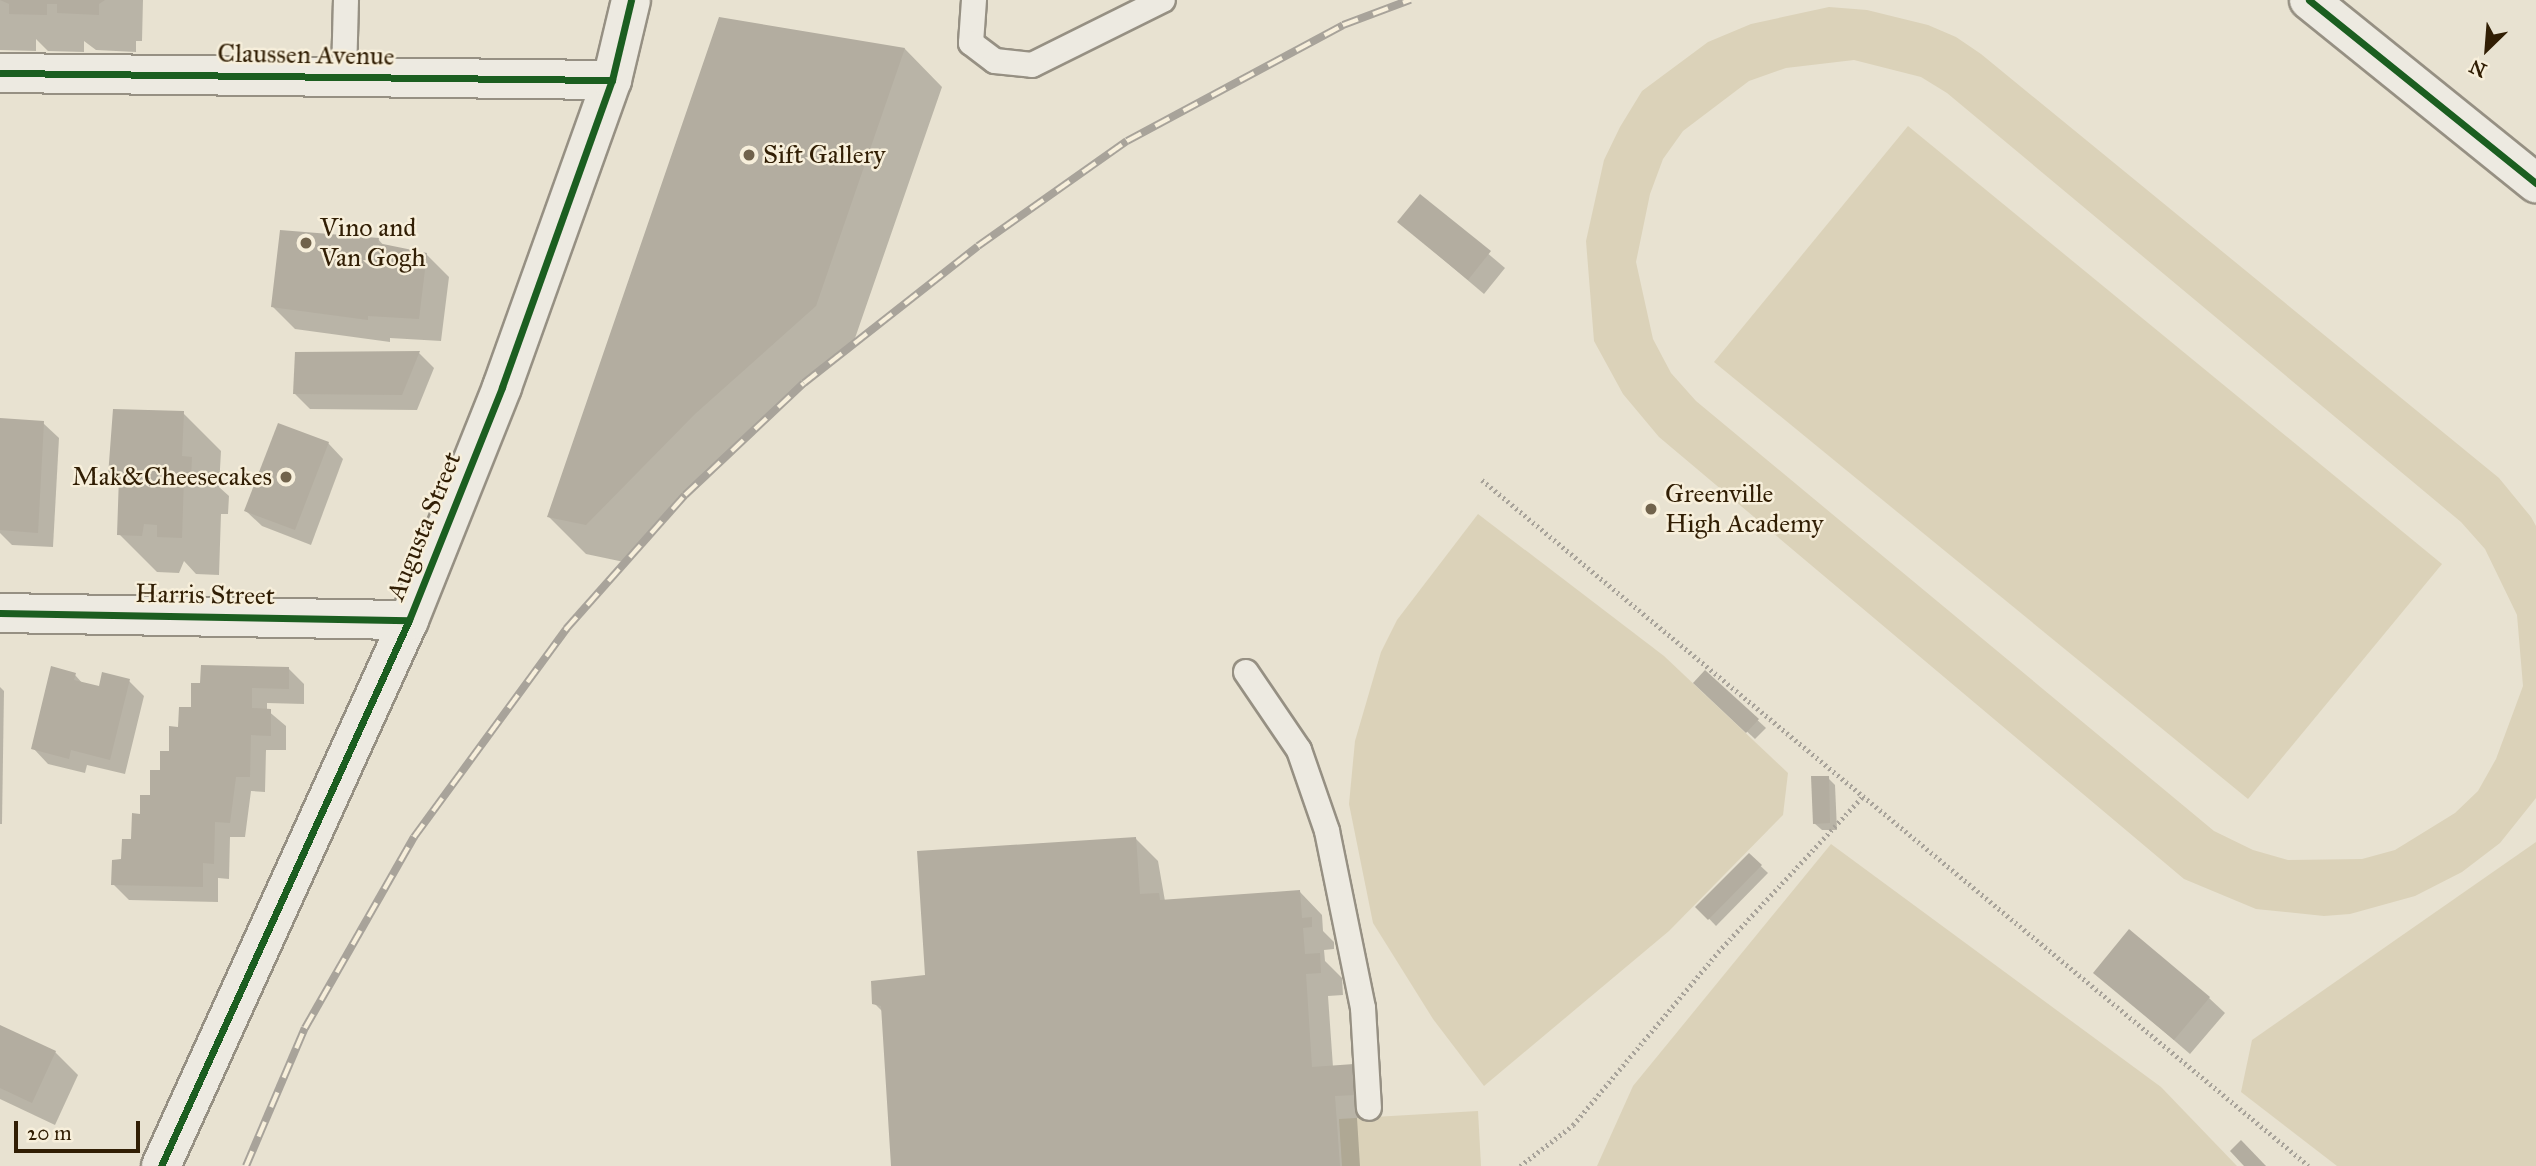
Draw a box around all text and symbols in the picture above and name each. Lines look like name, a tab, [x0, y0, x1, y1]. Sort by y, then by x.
north arrow	[2452, 14, 2522, 84]
street label: Claussen Avenue	[217, 38, 395, 72]
text: N	[2466, 55, 2490, 82]
place label: Sift Gallery	[763, 139, 885, 171]
marker: Sift Gallery	[741, 147, 757, 163]
place label: Vino and Van Gogh	[320, 212, 426, 274]
marker: Vino and Van Gogh	[298, 235, 314, 251]
street label: Augusta Street	[380, 447, 468, 605]
place label: Mak&Cheesecakes	[72, 461, 272, 493]
marker: Mak&Cheesecakes	[278, 469, 294, 485]
place label: Greenville High Academy	[1665, 478, 1824, 540]
marker: Greenville High Academy	[1643, 501, 1659, 517]
street label: Harris Street	[135, 578, 275, 612]
scale bar	[18, 1106, 144, 1150]
text: 20 m	[27, 1120, 72, 1146]

